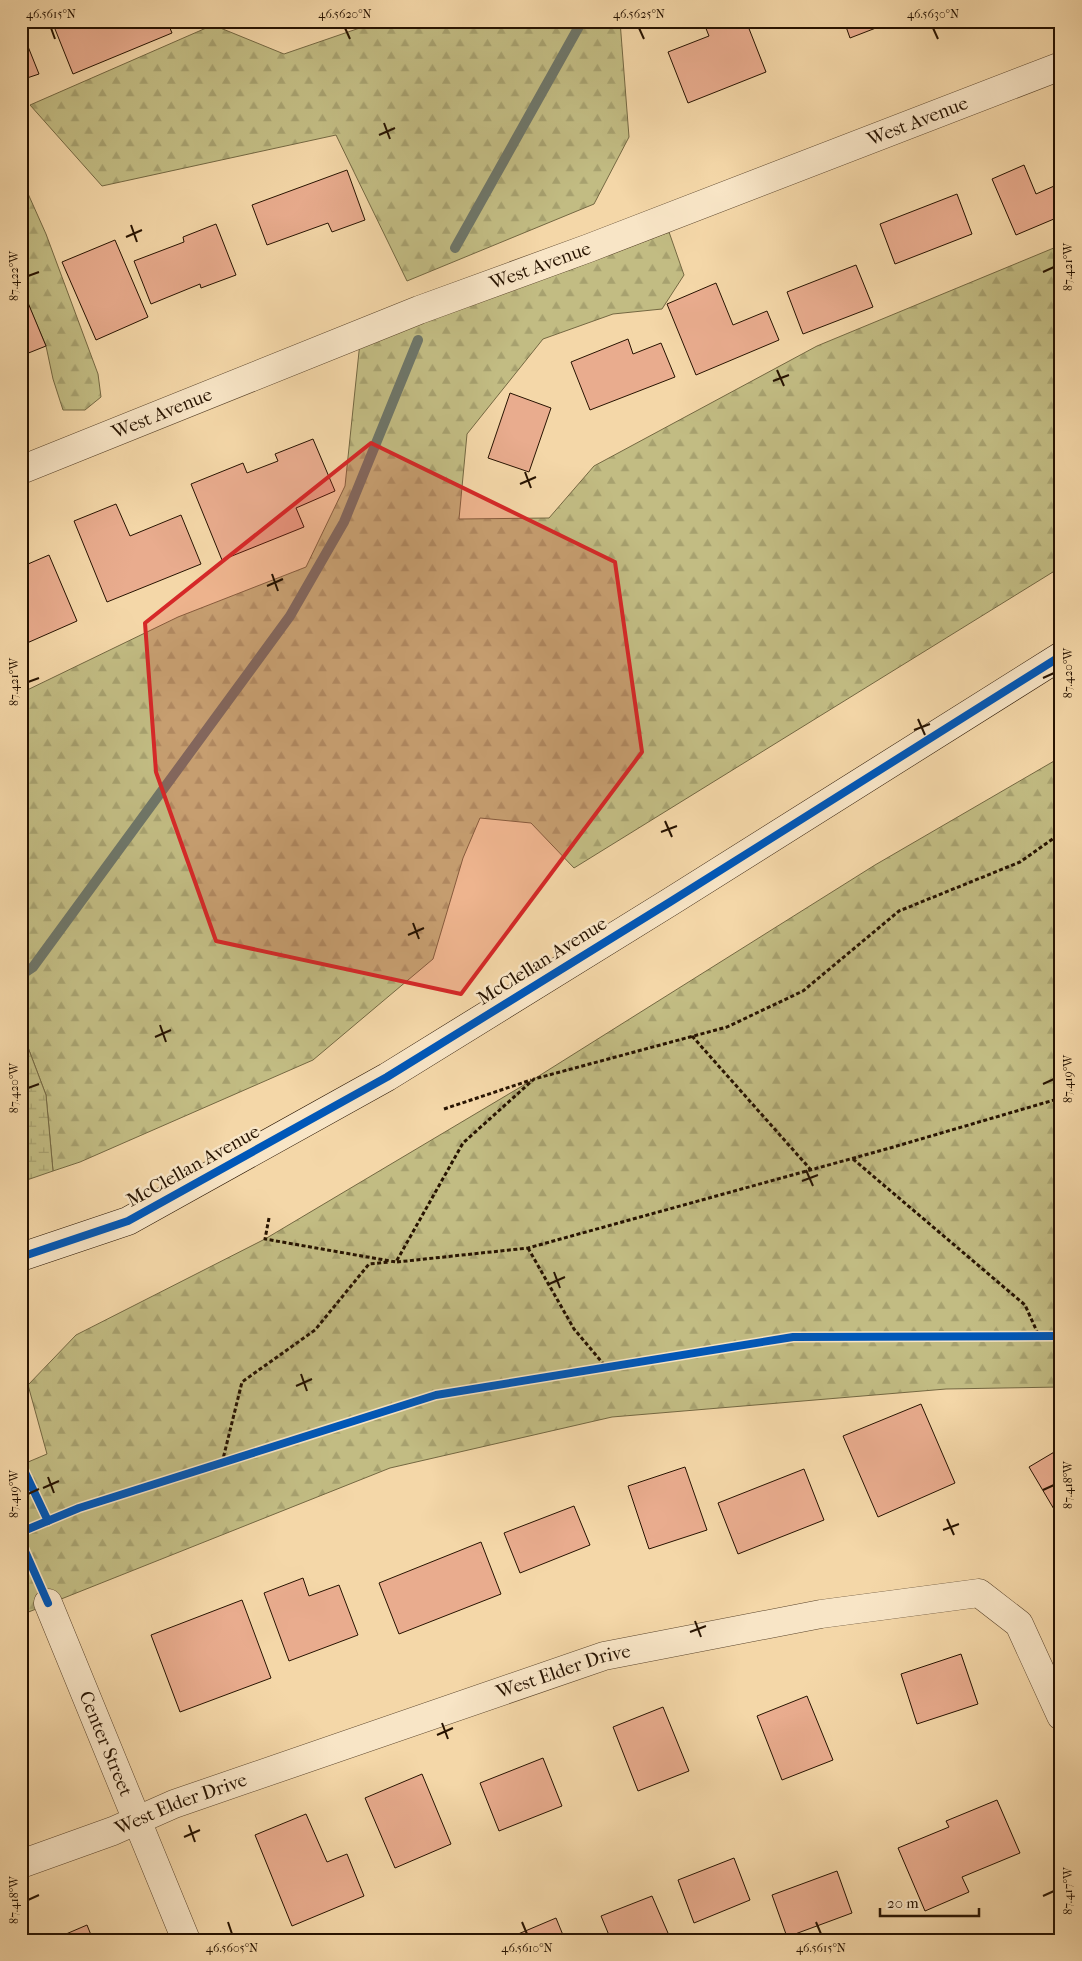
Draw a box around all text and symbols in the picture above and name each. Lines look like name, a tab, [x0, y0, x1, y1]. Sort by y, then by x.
text: 46.5615°N	[26, 7, 76, 21]
text: 46.5620°N	[318, 7, 372, 21]
text: 46.5625°N	[613, 7, 665, 21]
text: 46.5630°N	[907, 7, 959, 21]
street label: West Avenue	[863, 92, 971, 151]
street label: West Avenue	[486, 237, 594, 295]
text: 87.421°W	[1061, 242, 1075, 291]
text: 87.422°W	[7, 250, 21, 301]
street label: West Avenue	[108, 383, 215, 444]
text: 87.420°W	[1061, 647, 1075, 698]
text: 87.421°W	[7, 657, 21, 706]
street label: McClellan Avenue	[473, 912, 611, 1010]
text: 87.419°W	[1061, 1054, 1075, 1103]
text: 87.420°W	[7, 1062, 21, 1113]
street label: McClellan Avenue	[123, 1120, 263, 1212]
text: 87.418°W	[1061, 1460, 1075, 1509]
text: 87.419°W	[7, 1469, 21, 1518]
street label: West Elder Drive	[493, 1640, 632, 1704]
street label: Center Street	[74, 1688, 137, 1800]
street label: West Elder Drive	[111, 1769, 250, 1840]
text: 87.417°W	[1061, 1866, 1075, 1915]
text: 87.418°W	[7, 1875, 21, 1924]
scale bar	[880, 1886, 978, 1918]
text: 20 m	[887, 1894, 919, 1912]
text: 46.5605°N	[206, 1941, 258, 1955]
text: 46.5610°N	[501, 1941, 553, 1955]
text: 46.5615°N	[796, 1941, 846, 1955]

